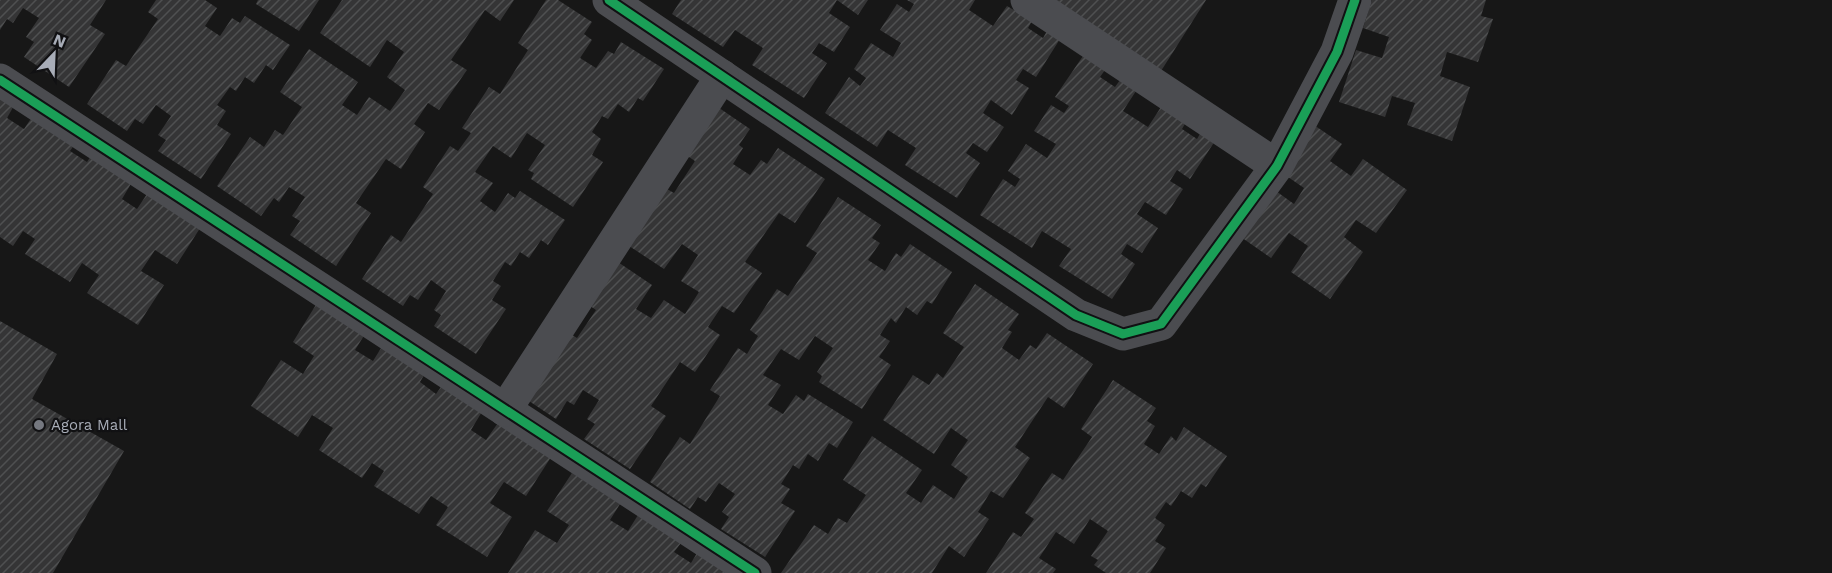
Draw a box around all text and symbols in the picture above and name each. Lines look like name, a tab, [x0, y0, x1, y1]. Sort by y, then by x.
north arrow	[24, 24, 84, 84]
text: N	[50, 30, 69, 52]
place label: Agora Mall	[51, 416, 128, 434]
marker: Agora Mall	[32, 418, 46, 432]

